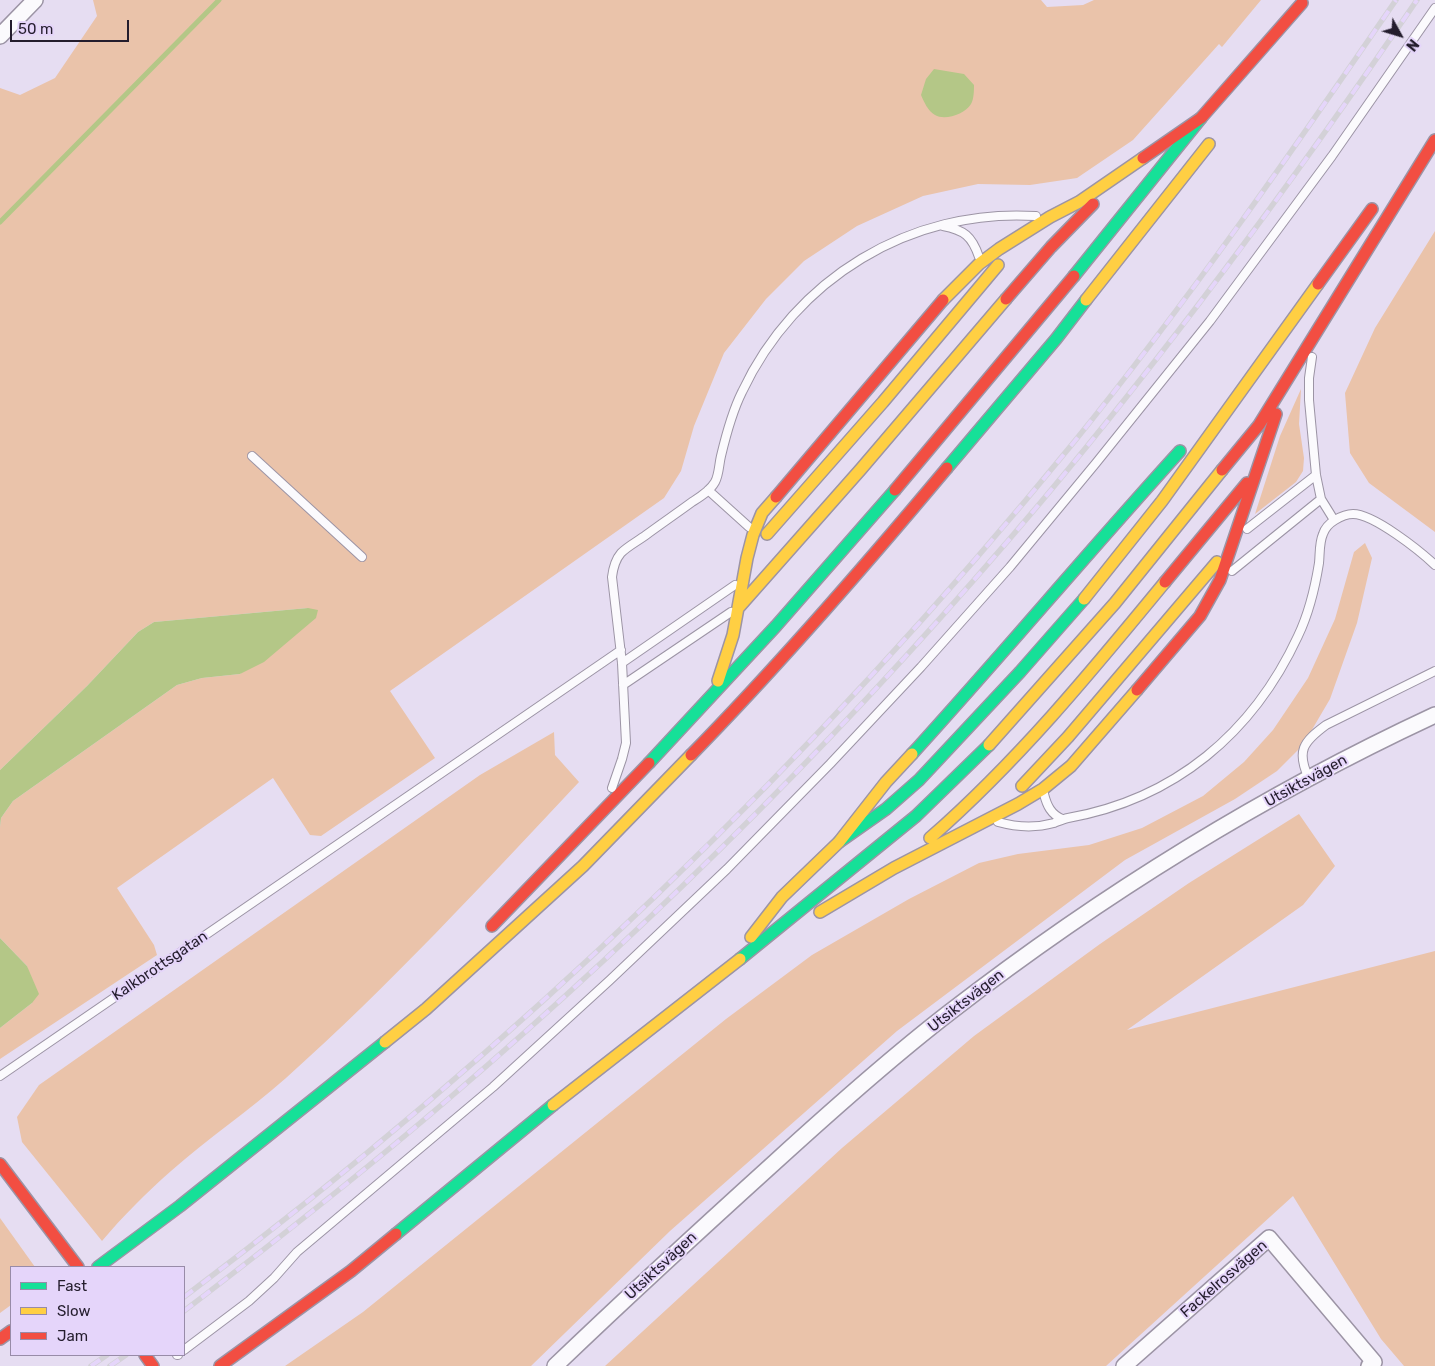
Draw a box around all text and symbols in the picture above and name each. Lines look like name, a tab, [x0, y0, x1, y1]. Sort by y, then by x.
scale bar	[12, 10, 131, 42]
north arrow	[1375, 10, 1425, 60]
text: 50 m	[18, 20, 53, 38]
text: N	[1402, 35, 1422, 54]
street label: Utsiktsvägen	[1262, 751, 1350, 811]
street label: Kalkbrottsgatan	[109, 927, 211, 1005]
street label: Utsiktsvägen	[924, 966, 1008, 1036]
street label: Utsiktsvägen	[621, 1228, 701, 1304]
street label: Fackelrosvägen	[1177, 1237, 1271, 1321]
legend	[10, 1266, 185, 1356]
text: Fast	[57, 1277, 87, 1295]
text: Slow	[57, 1302, 90, 1320]
text: Jam	[57, 1327, 88, 1345]

